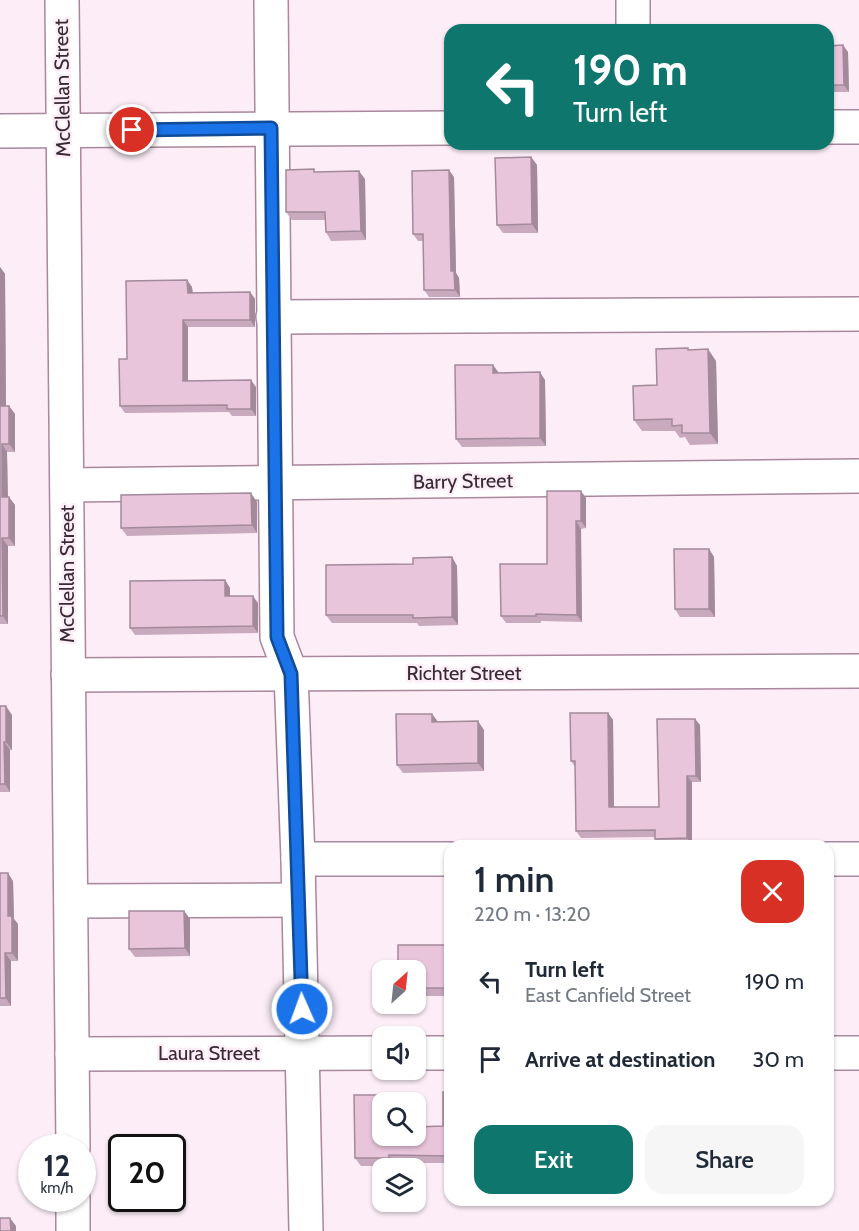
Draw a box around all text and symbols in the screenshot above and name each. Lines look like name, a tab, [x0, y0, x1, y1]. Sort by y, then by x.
street label: McClellan Street	[49, 18, 75, 157]
text: 190 m	[573, 44, 688, 96]
icon: left	[474, 48, 552, 126]
text: Turn left	[573, 96, 667, 129]
pin	[106, 104, 157, 155]
icon: arrive	[115, 113, 148, 146]
street label: Barry Street	[413, 468, 514, 494]
street label: McClellan Street	[55, 505, 79, 643]
street label: Richter Street	[406, 661, 522, 685]
text: 1 min	[474, 857, 554, 901]
button: close	[741, 860, 804, 923]
text: 220 m · 13:20	[474, 902, 591, 926]
text: Turn left	[525, 956, 604, 983]
north arrow	[372, 960, 426, 1014]
map controls	[372, 960, 426, 1212]
icon: left	[474, 965, 507, 998]
text: 190 m	[745, 968, 804, 995]
position arrow	[270, 977, 334, 1041]
text: East Canfield Street	[525, 983, 691, 1007]
button: sound	[372, 1026, 426, 1080]
street label: Laura Street	[158, 1041, 260, 1065]
icon: arrive	[474, 1043, 507, 1076]
text: Arrive at destination	[525, 1046, 715, 1073]
text: 30 m	[752, 1046, 804, 1073]
button: search	[372, 1092, 426, 1146]
button: Exit	[474, 1125, 633, 1194]
button: Share	[645, 1125, 804, 1194]
speed limit sign: 20	[108, 1134, 186, 1212]
text: 12	[44, 1147, 70, 1184]
button: layers	[372, 1158, 426, 1212]
text: km/h	[41, 1179, 73, 1197]

